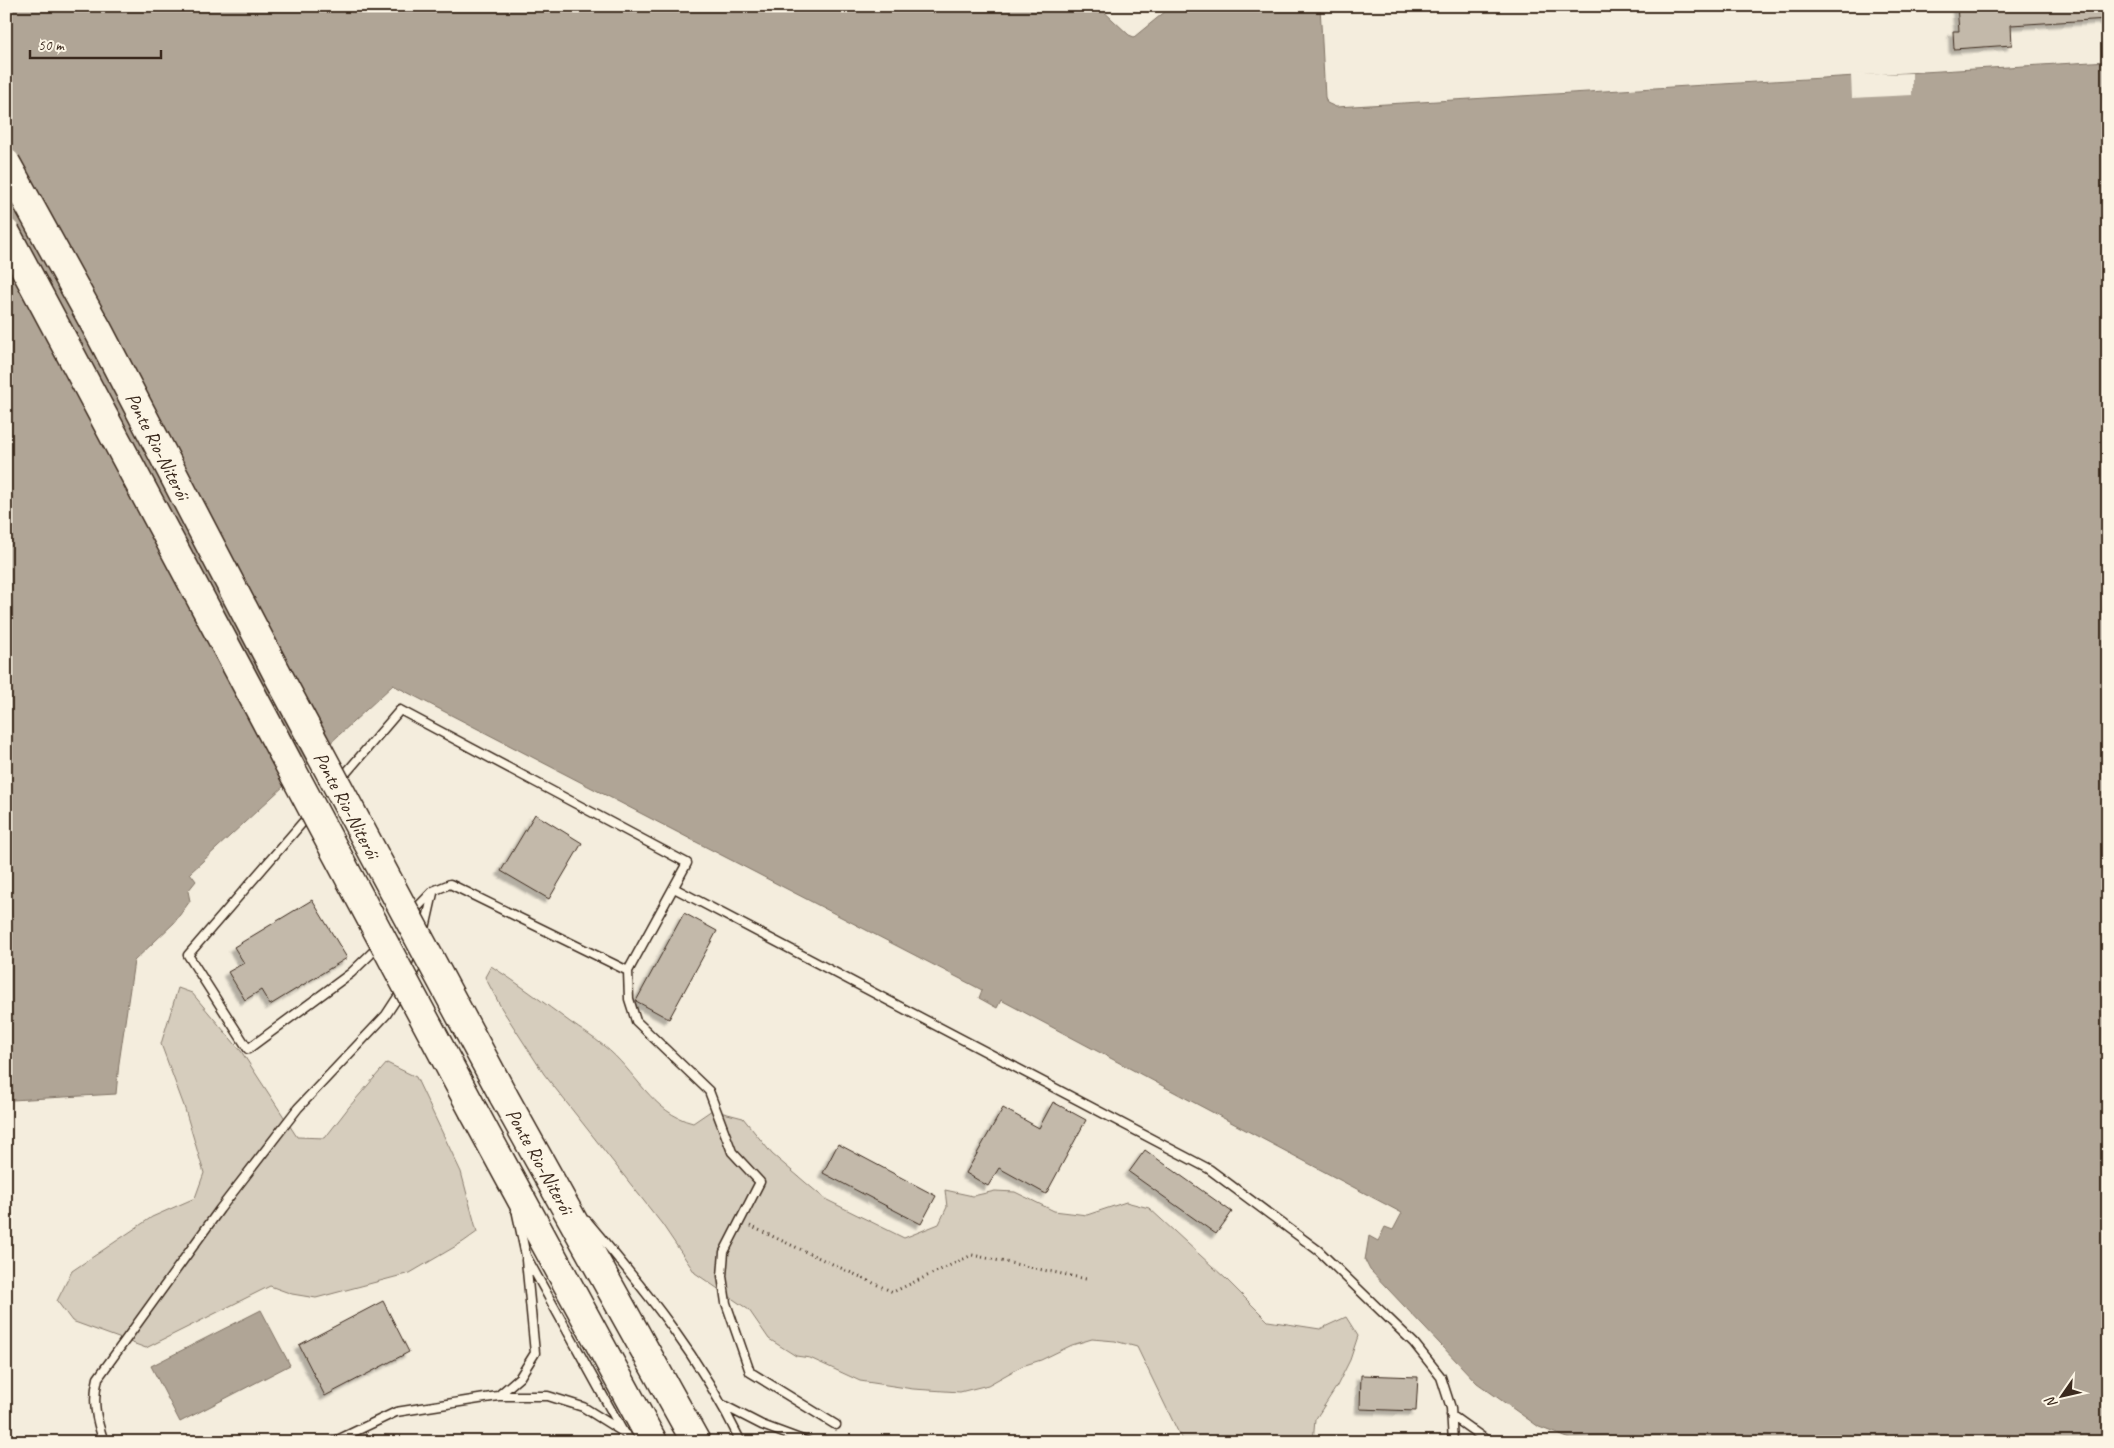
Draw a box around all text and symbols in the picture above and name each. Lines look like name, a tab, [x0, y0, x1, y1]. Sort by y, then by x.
scale bar	[30, 28, 161, 60]
text: 50 m	[38, 36, 65, 55]
street label: Ponte Rio-Niterói	[120, 388, 196, 506]
street label: Ponte Rio-Niterói	[308, 748, 386, 865]
street label: Ponte Rio-Niterói	[500, 1104, 580, 1221]
north arrow	[2036, 1370, 2086, 1420]
text: N	[2041, 1393, 2061, 1411]

